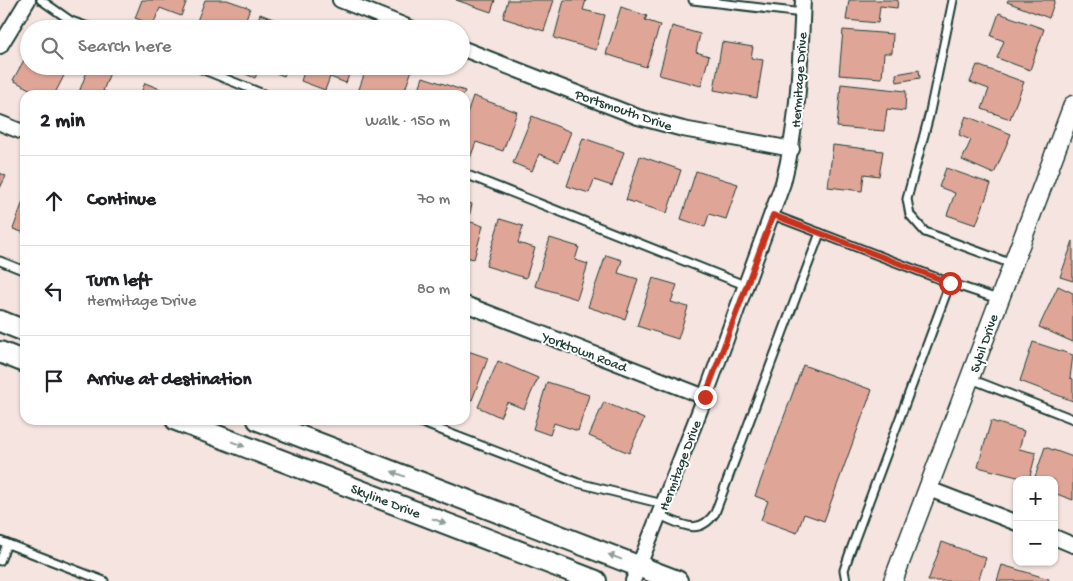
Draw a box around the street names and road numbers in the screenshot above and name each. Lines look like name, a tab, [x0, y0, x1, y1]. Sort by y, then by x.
street label: Hermitage Drive	[789, 31, 812, 128]
street label: Portsmouth Drive	[571, 86, 675, 136]
street label: Sybil Drive	[967, 312, 1004, 375]
street label: Yorktown Road	[537, 329, 631, 378]
street label: Hermitage Drive	[656, 417, 707, 514]
street label: Skyline Drive	[348, 481, 423, 524]

